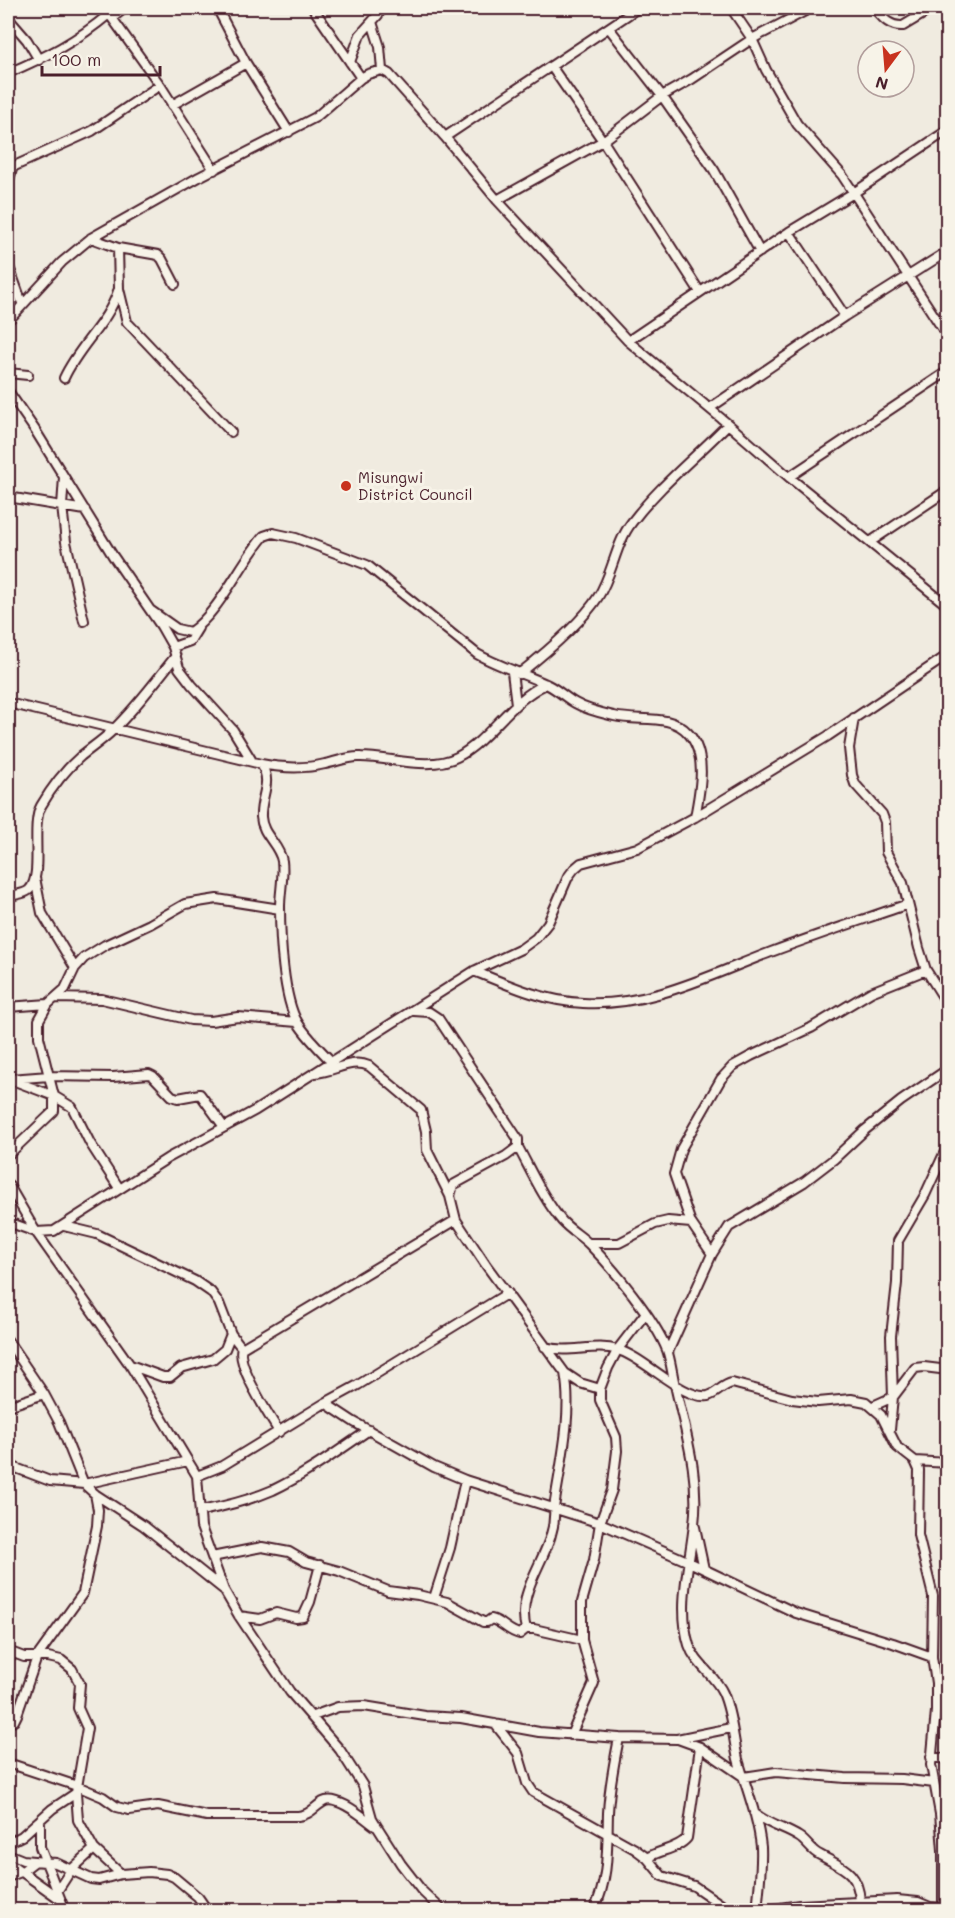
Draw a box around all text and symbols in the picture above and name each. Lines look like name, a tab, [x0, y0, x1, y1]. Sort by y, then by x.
scale bar	[42, 39, 160, 77]
north arrow	[856, 39, 916, 99]
text: 100 m	[51, 47, 101, 71]
text: N	[873, 72, 890, 96]
place label: Misungwi District Council	[358, 467, 472, 504]
marker: Misungwi District Council	[339, 479, 353, 493]

